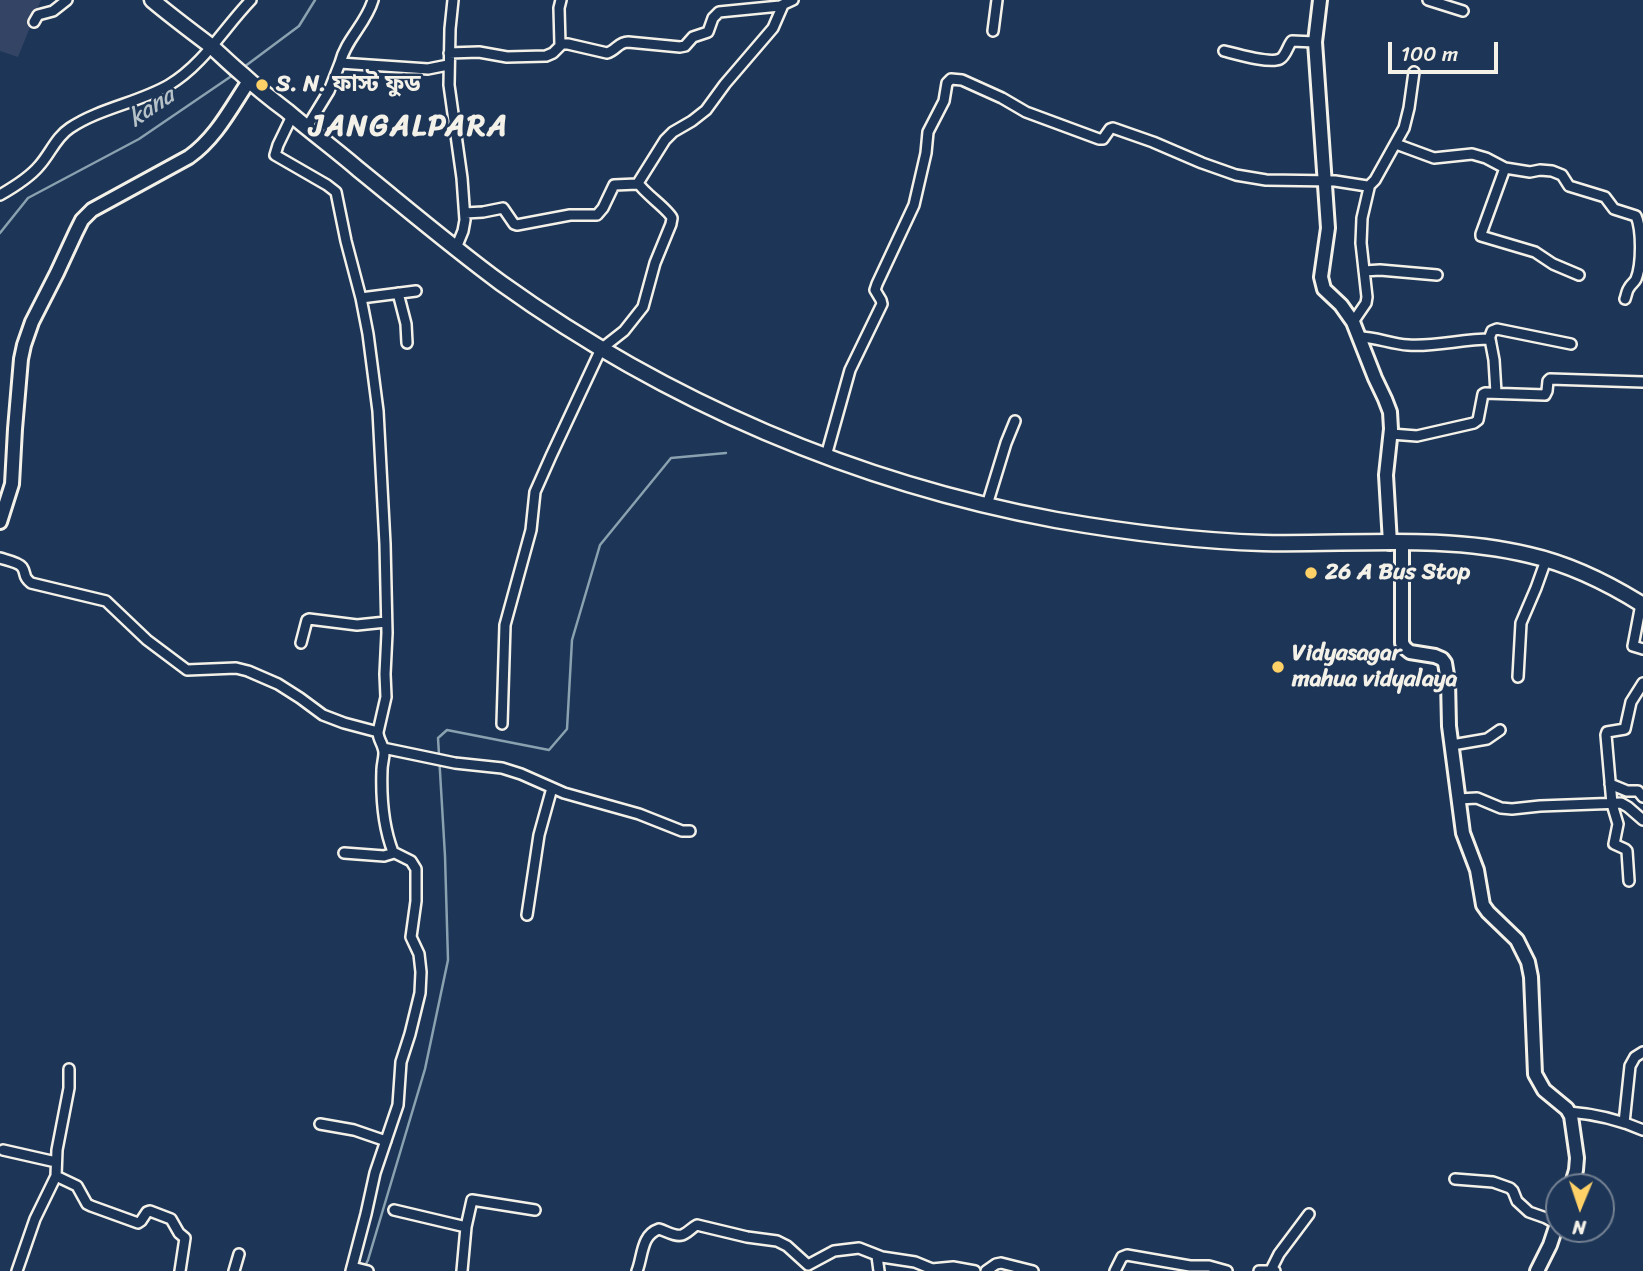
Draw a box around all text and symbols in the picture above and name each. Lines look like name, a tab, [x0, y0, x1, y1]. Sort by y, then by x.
scale bar	[1391, 28, 1501, 72]
text: 100 m	[1401, 35, 1458, 73]
place label: S. N. ফাস্ট ফুড	[276, 71, 420, 99]
marker: S. N. ফাস্ট ফুড	[254, 77, 270, 93]
water label: kana	[123, 82, 181, 134]
district label: JANGALPARA	[309, 109, 509, 145]
place label: 26 A Bus Stop	[1325, 559, 1470, 587]
marker: 26 A Bus Stop	[1303, 565, 1319, 581]
place label: Vidyasagar mahua vidyalaya	[1292, 640, 1457, 694]
marker: Vidyasagar mahua vidyalaya	[1270, 659, 1286, 675]
north arrow	[1545, 1173, 1615, 1243]
text: N	[1572, 1211, 1586, 1244]

